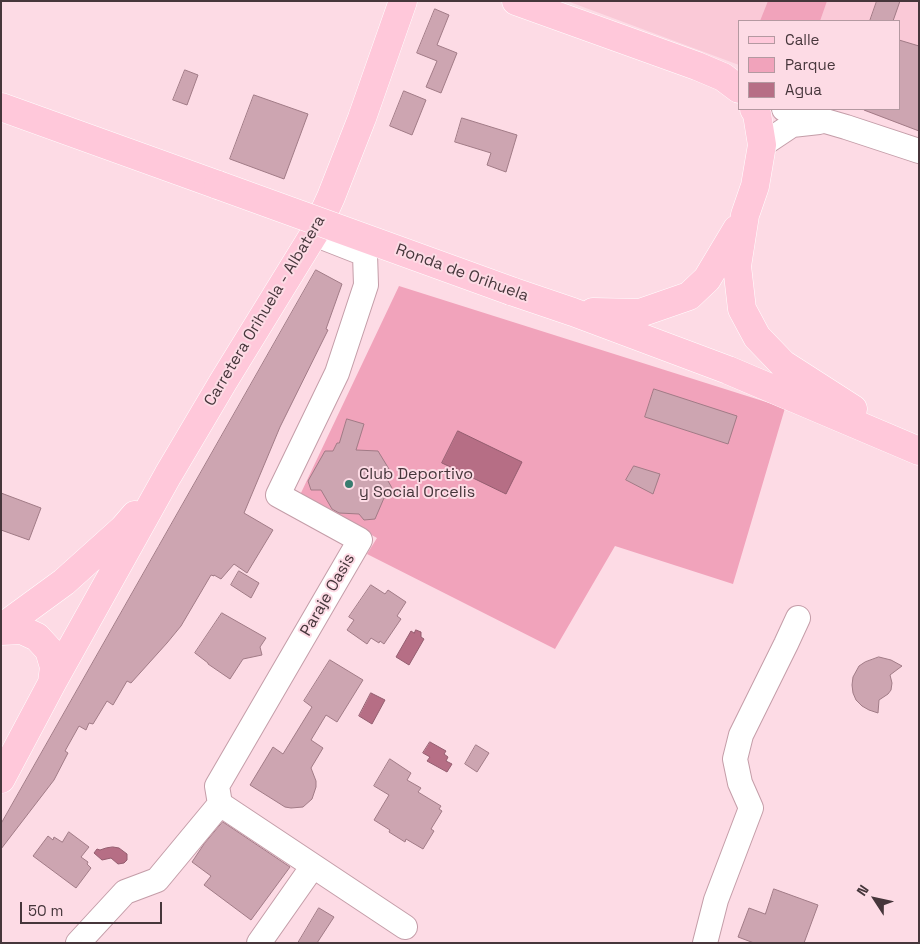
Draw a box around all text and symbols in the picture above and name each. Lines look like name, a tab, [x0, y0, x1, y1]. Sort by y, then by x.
legend	[738, 20, 900, 110]
text: Calle	[785, 30, 820, 49]
text: Parque	[785, 55, 836, 74]
text: Agua	[785, 80, 822, 99]
street label: Carretera Orihuela - Albatera	[200, 212, 330, 410]
street label: Ronda de Orihuela	[393, 240, 531, 306]
place label: Club Deportivo y Social Orcelis	[359, 465, 475, 503]
marker: Club Deportivo y Social Orcelis	[343, 478, 355, 490]
street label: Paraje Oasis	[297, 550, 359, 640]
north arrow	[850, 874, 900, 924]
text: N	[853, 881, 873, 899]
scale bar	[22, 892, 165, 924]
text: 50 m	[28, 901, 63, 920]

